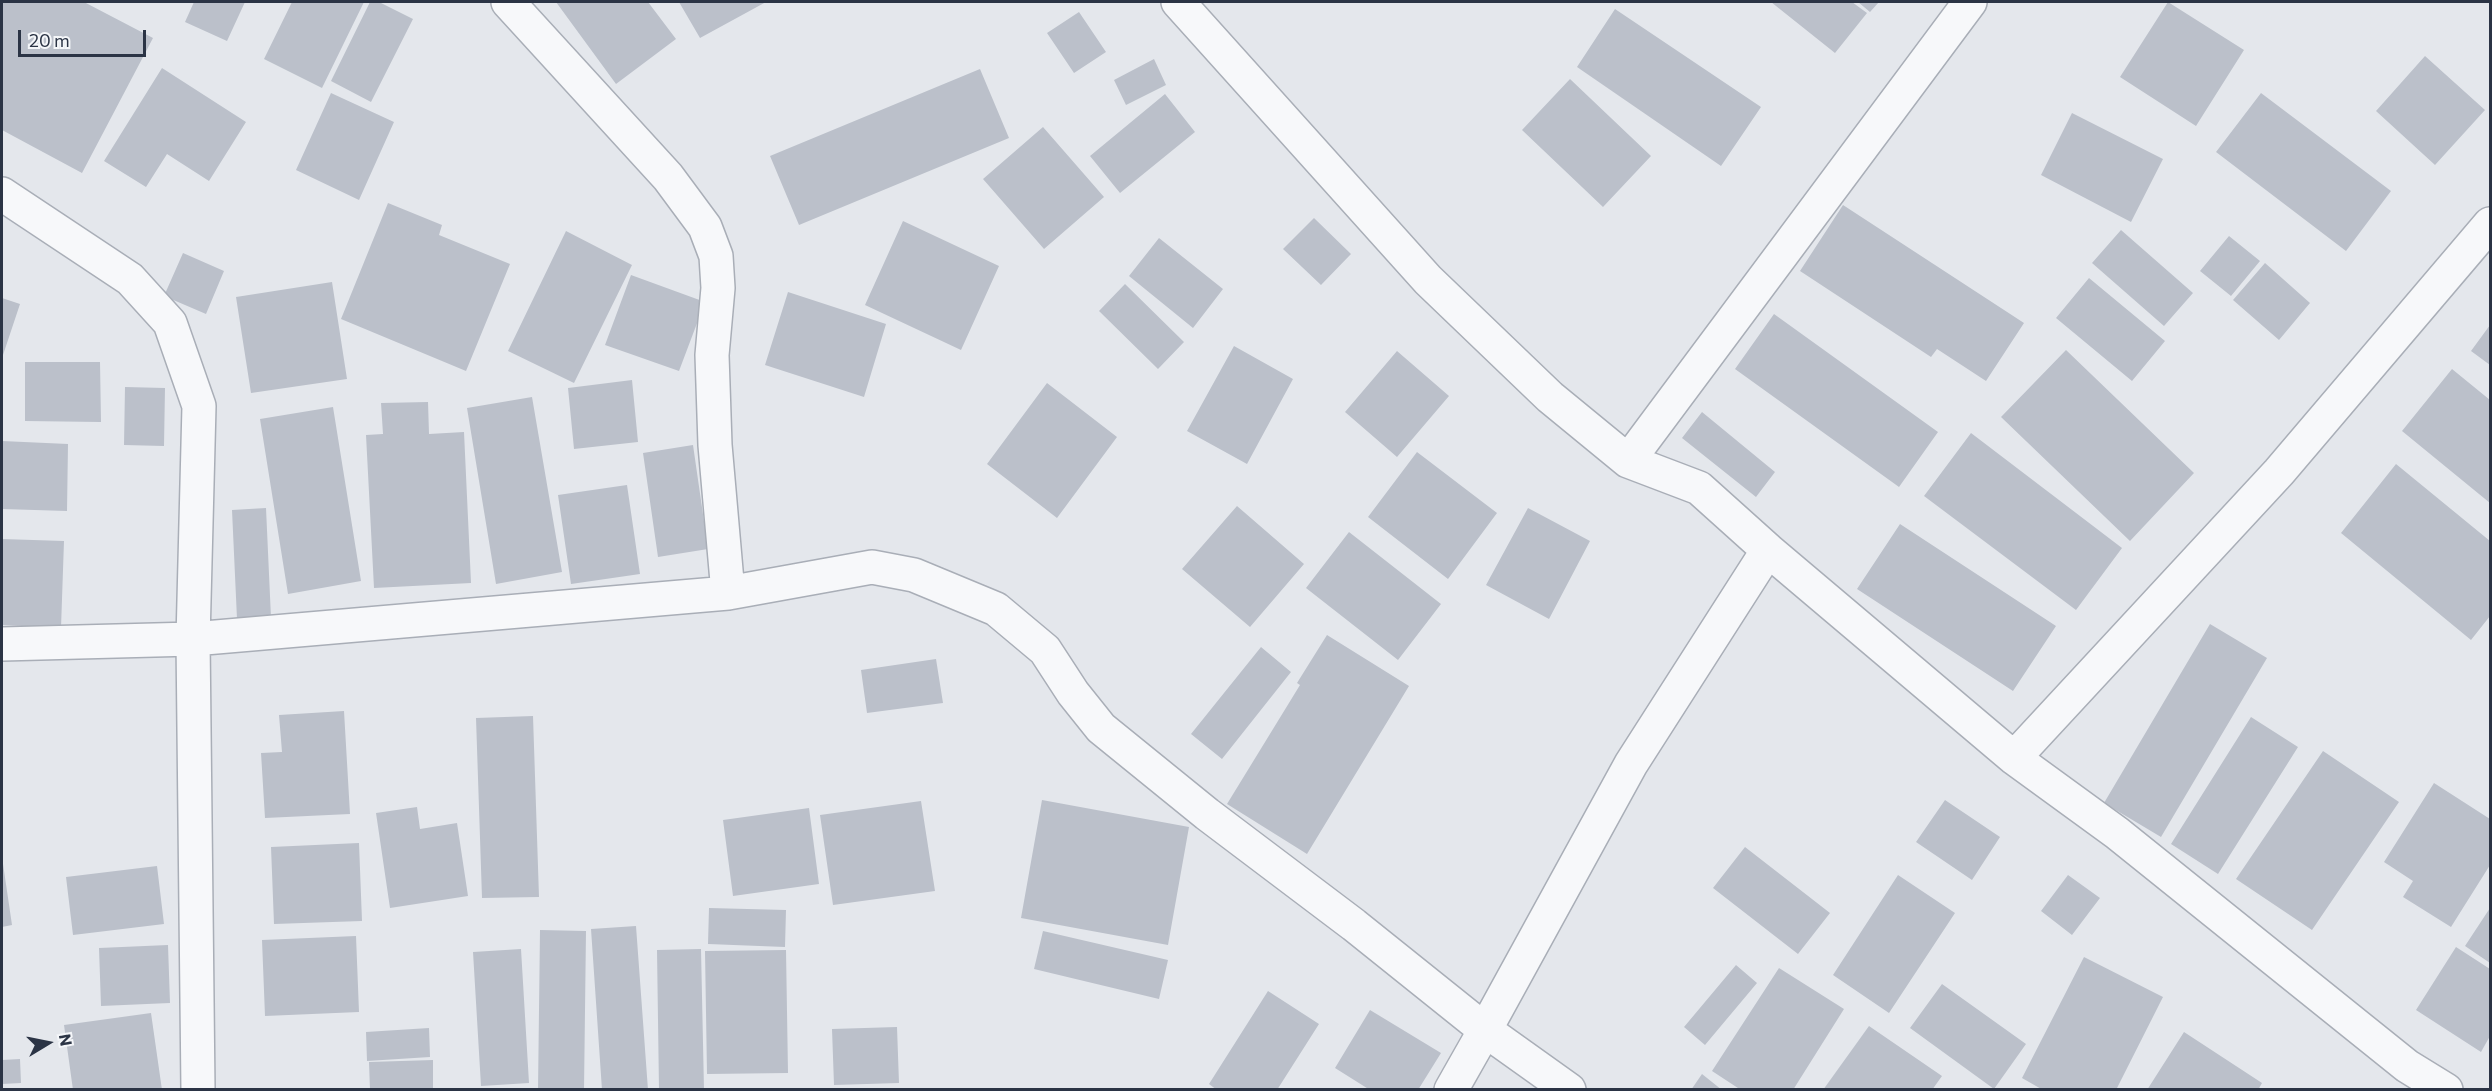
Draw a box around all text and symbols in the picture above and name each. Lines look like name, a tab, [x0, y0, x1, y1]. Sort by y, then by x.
scale bar	[21, 18, 148, 56]
text: 20 m	[29, 29, 70, 51]
north arrow	[18, 1013, 78, 1073]
text: N	[56, 1032, 77, 1047]

